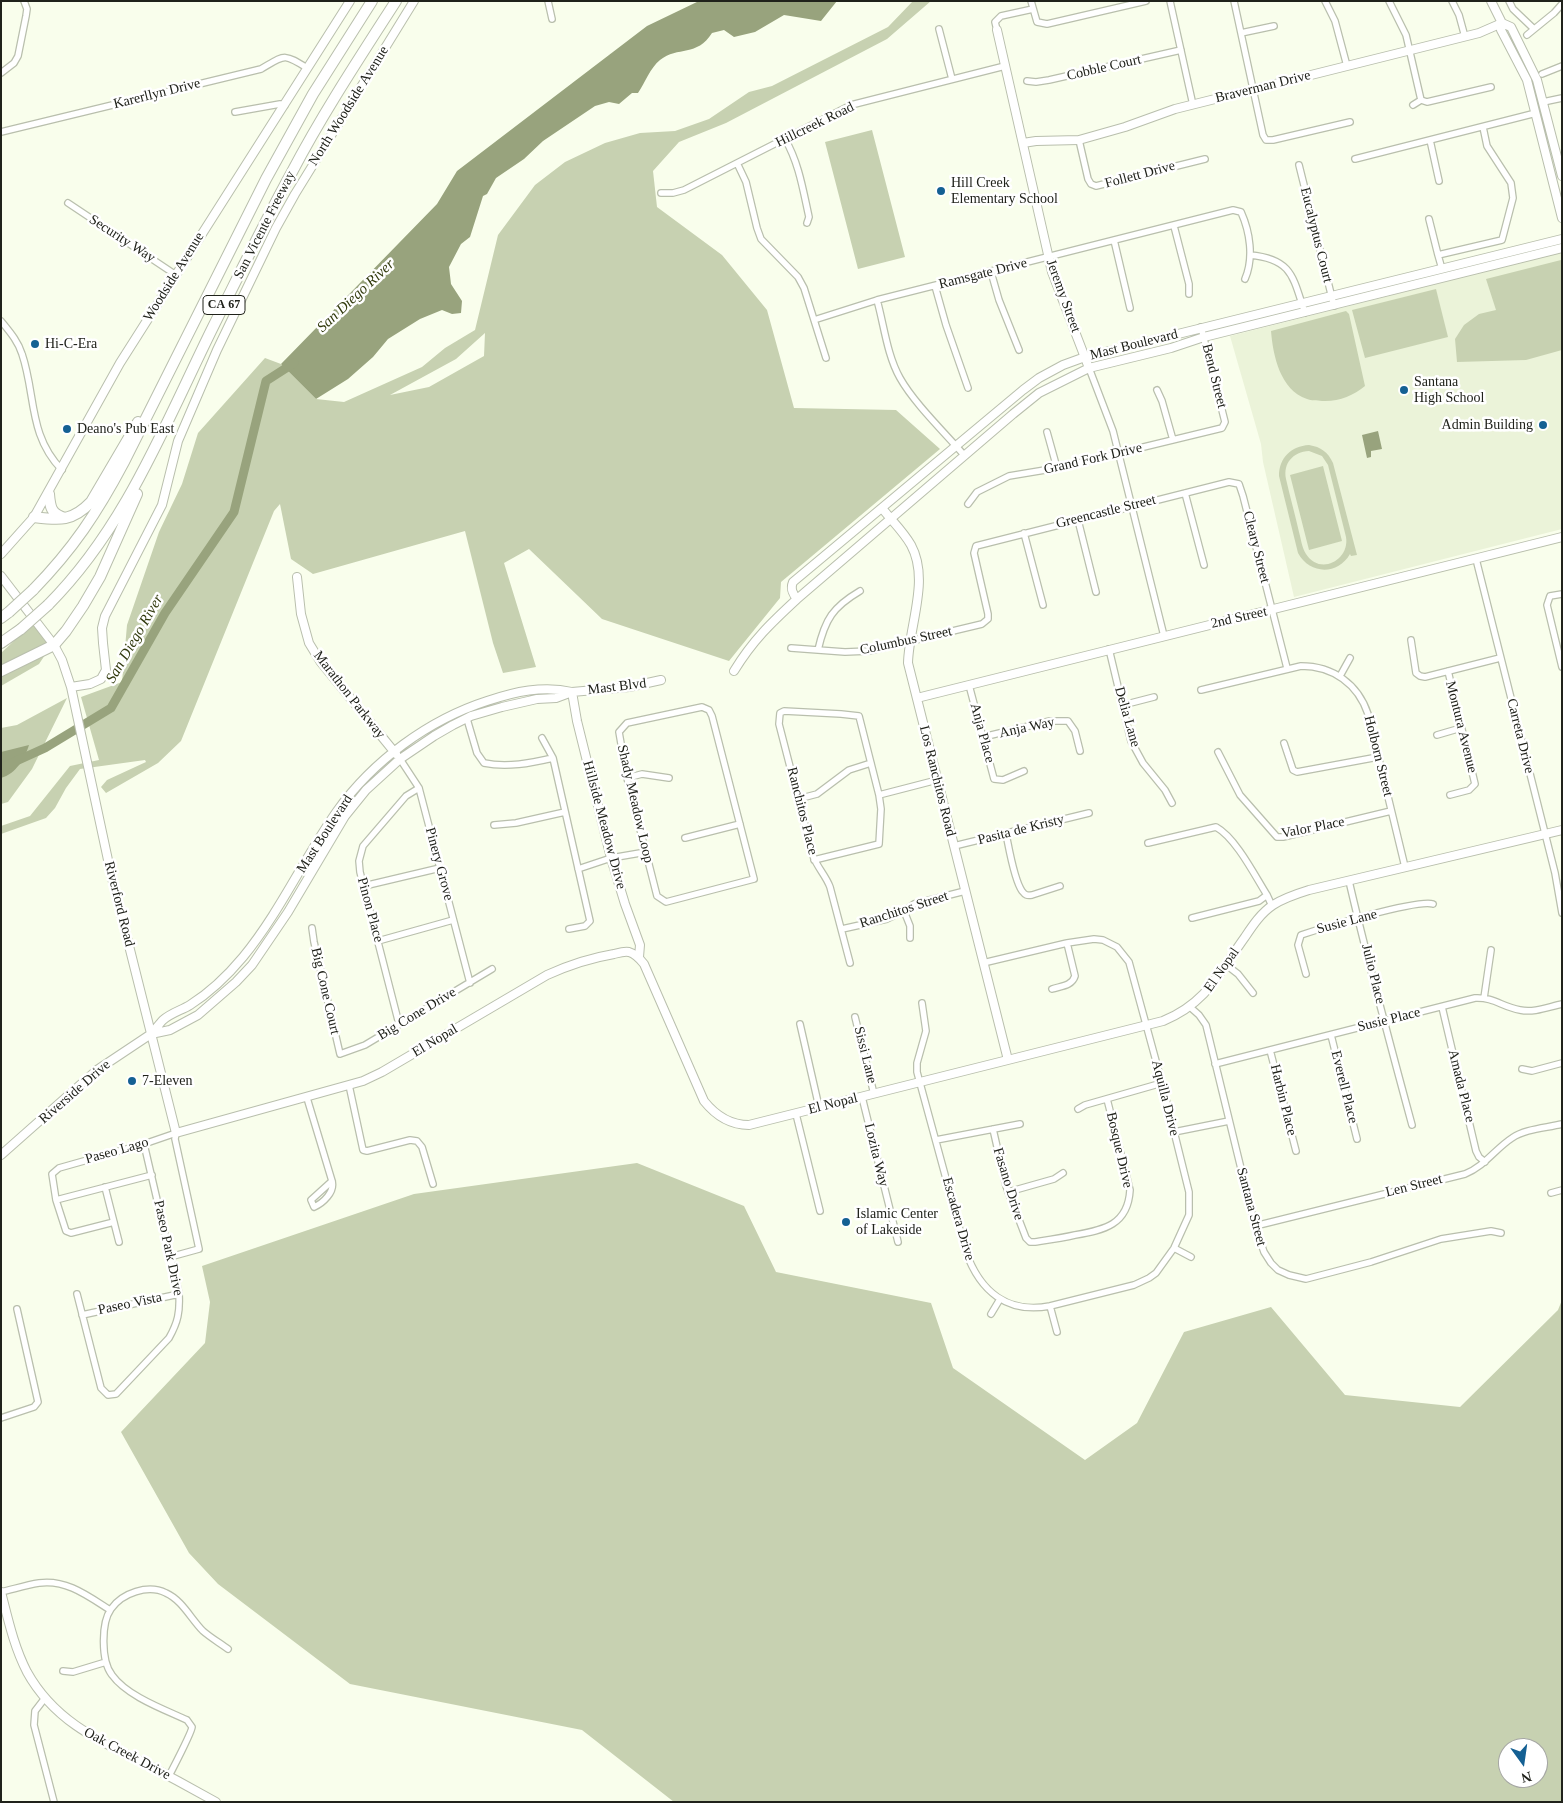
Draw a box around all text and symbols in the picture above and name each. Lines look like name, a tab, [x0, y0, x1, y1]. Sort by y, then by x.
street label: North Woodside Avenue	[305, 43, 393, 169]
street label: Cobble Court	[1065, 51, 1143, 85]
street label: Braverman Drive	[1214, 67, 1312, 107]
street label: Karerllyn Drive	[112, 75, 202, 113]
street label: Hillcreek Road	[773, 99, 857, 151]
street label: Follett Drive	[1103, 158, 1177, 192]
street label: San Vicente Freeway	[231, 168, 299, 282]
place label: Hill Creek Elementary School	[951, 175, 1058, 208]
marker: Hill Creek Elementary School	[935, 185, 947, 197]
street label: Eucalyptus Court	[1296, 186, 1336, 284]
street label: Security Way	[86, 211, 158, 267]
street label: Woodside Avenue	[140, 229, 208, 325]
street label: Ramsgate Drive	[937, 255, 1029, 293]
water label: San Diego River	[314, 256, 398, 336]
street label: Jeremy Street	[1042, 257, 1084, 335]
road number: CA 67	[203, 296, 245, 314]
street label: Mast Boulevard	[1088, 326, 1180, 364]
place label: Hi-C-Era	[45, 336, 97, 352]
marker: Hi-C-Era	[29, 338, 41, 350]
street label: Bend Street	[1198, 342, 1230, 410]
place label: Santana High School	[1414, 374, 1484, 407]
marker: Santana High School	[1398, 384, 1410, 396]
place label: Admin Building	[1442, 417, 1533, 433]
marker: Admin Building	[1537, 419, 1549, 431]
place label: Deano's Pub East	[77, 421, 174, 437]
marker: Deano's Pub East	[61, 423, 73, 435]
street label: Grand Fork Drive	[1042, 440, 1144, 478]
street label: Greencastle Street	[1054, 491, 1158, 533]
street label: Cleary Street	[1239, 509, 1273, 585]
water label: San Diego River	[102, 592, 168, 686]
street label: 2nd Street	[1209, 603, 1269, 633]
street label: Columbus Street	[858, 623, 954, 659]
street label: Marathon Parkway	[309, 648, 389, 742]
street label: Mast Blvd	[587, 675, 647, 699]
street label: Montura Avenue	[1441, 679, 1481, 775]
street label: Delia Lane	[1110, 685, 1144, 749]
street label: Carreta Drive	[1503, 697, 1537, 775]
street label: Anja Place	[966, 701, 998, 765]
street label: Anja Way	[998, 714, 1056, 742]
street label: Holborn Street	[1360, 714, 1396, 798]
street label: Los Ranchitos Road	[915, 724, 959, 838]
street label: Shady Meadow Loop	[613, 743, 657, 865]
street label: Hillside Meadow Drive	[579, 759, 629, 891]
street label: Ranchitos Place	[783, 765, 821, 857]
street label: Mast Boulevard	[293, 792, 357, 876]
street label: Pasita de Kristy	[976, 811, 1066, 849]
street label: Valor Place	[1280, 814, 1346, 842]
street label: Pinery Grove	[421, 826, 457, 902]
street label: Riverford Road	[100, 860, 138, 948]
street label: Pinon Place	[353, 876, 387, 944]
street label: Ranchitos Street	[858, 888, 950, 932]
street label: Susie Lane	[1315, 906, 1379, 938]
street label: Julio Place	[1357, 942, 1389, 1006]
street label: El Nopal	[1201, 945, 1243, 995]
street label: Big Cone Court	[307, 946, 343, 1036]
street label: Big Cone Drive	[375, 984, 459, 1044]
street label: Susie Place	[1356, 1004, 1422, 1036]
street label: El Nopal	[409, 1021, 461, 1061]
street label: Sissi Lane	[850, 1025, 880, 1085]
street label: Amada Place	[1444, 1048, 1478, 1124]
street label: Everell Place	[1327, 1049, 1361, 1125]
street label: Riverside Drive	[36, 1056, 114, 1128]
street label: Aquilla Drive	[1147, 1058, 1183, 1138]
street label: Harbin Place	[1266, 1063, 1300, 1137]
place label: 7-Eleven	[142, 1073, 193, 1089]
marker: 7-Eleven	[126, 1075, 138, 1087]
street label: El Nopal	[807, 1090, 859, 1118]
street label: Bosque Drive	[1102, 1110, 1136, 1190]
street label: Lozita Way	[860, 1122, 892, 1188]
street label: Paseo Lago	[83, 1134, 151, 1168]
street label: Fasano Drive	[989, 1146, 1027, 1222]
street label: Santana Street	[1232, 1166, 1270, 1248]
street label: Len Street	[1384, 1171, 1444, 1201]
street label: Escadera Drive	[938, 1175, 978, 1263]
street label: Paseo Park Drive	[150, 1199, 186, 1297]
place label: Islamic Center of Lakeside	[856, 1206, 938, 1238]
marker: Islamic Center of Lakeside	[840, 1216, 852, 1228]
street label: Paseo Vista	[97, 1289, 163, 1319]
street label: Oak Creek Drive	[81, 1724, 173, 1784]
north arrow	[1498, 1738, 1548, 1788]
text: N	[1520, 1769, 1533, 1786]

